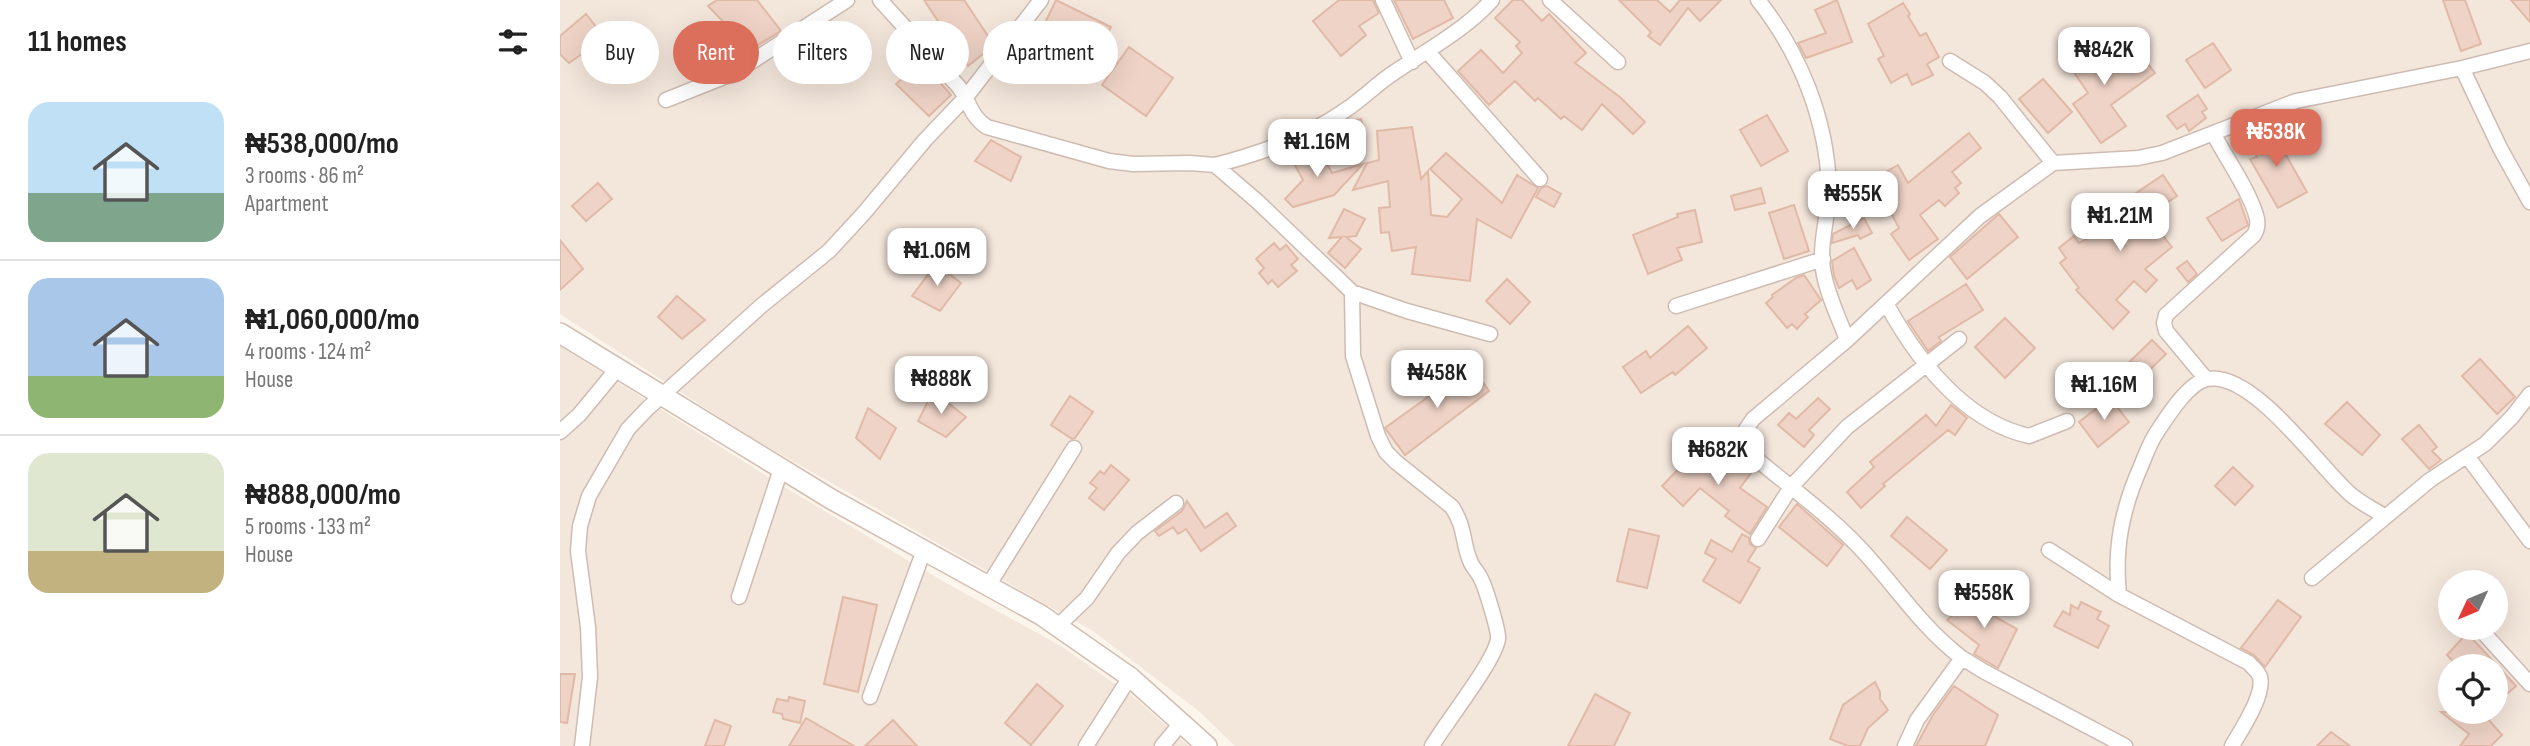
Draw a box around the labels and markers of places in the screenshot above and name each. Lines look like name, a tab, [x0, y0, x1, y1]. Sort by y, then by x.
pin: ₦842K	[2055, 28, 2153, 87]
pin: ₦538K	[2227, 110, 2325, 169]
pin: ₦1.16M	[1260, 120, 1374, 179]
pin: ₦555K	[1804, 172, 1902, 231]
pin: ₦1.21M	[2063, 194, 2177, 253]
pin: ₦1.06M	[880, 229, 994, 288]
pin: ₦458K	[1388, 350, 1486, 410]
pin: ₦888K	[892, 356, 990, 416]
pin: ₦1.16M	[2047, 362, 2161, 422]
pin: ₦682K	[1669, 428, 1767, 487]
pin: ₦558K	[1935, 570, 2033, 630]

